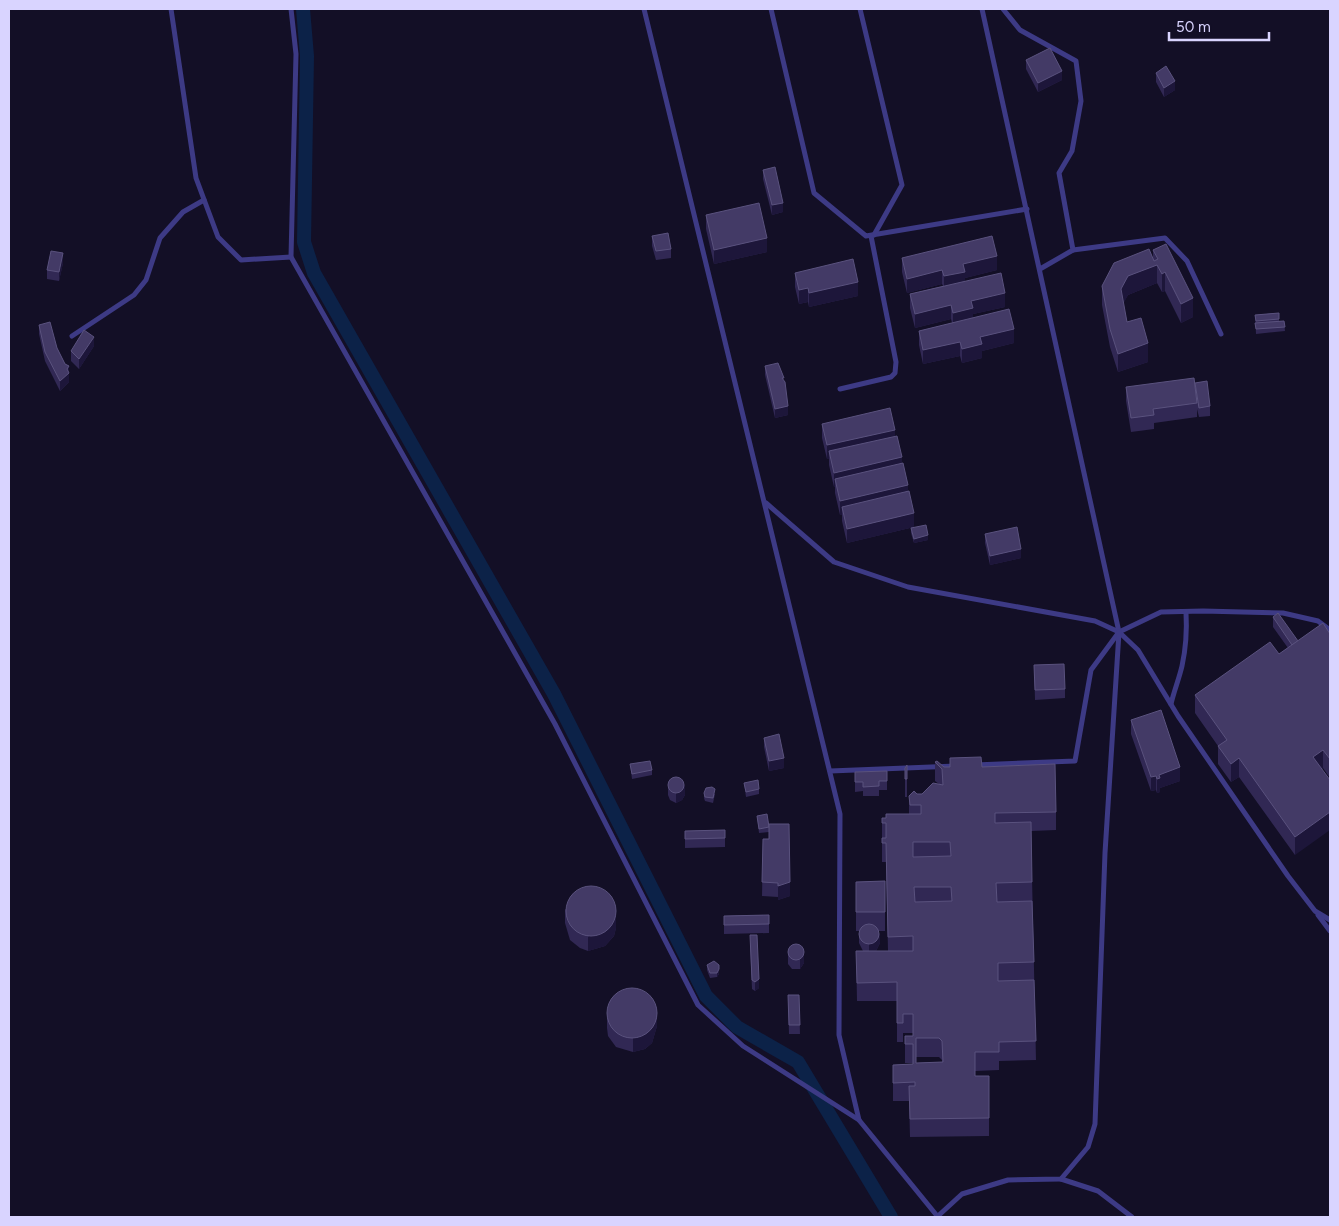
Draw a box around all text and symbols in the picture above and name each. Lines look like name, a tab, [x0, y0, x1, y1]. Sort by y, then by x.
scale bar	[1169, 10, 1269, 42]
text: 50 m	[1176, 18, 1211, 36]

